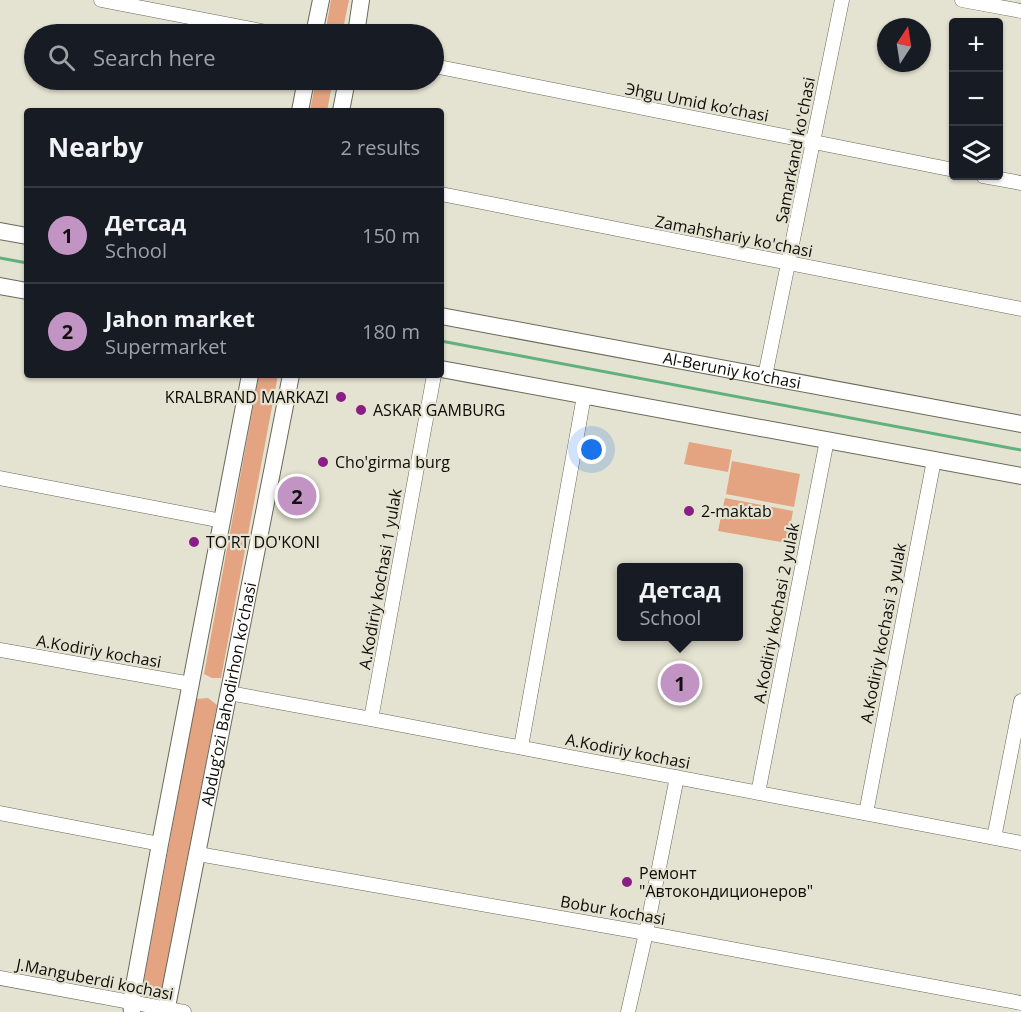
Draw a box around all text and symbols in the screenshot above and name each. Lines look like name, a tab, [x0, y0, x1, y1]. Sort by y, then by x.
north arrow	[877, 18, 931, 72]
map controls	[949, 18, 1003, 180]
button: +	[949, 18, 1003, 72]
search box	[24, 24, 444, 90]
icon: search	[45, 41, 78, 74]
text: Search here	[93, 42, 216, 72]
button: −	[949, 72, 1003, 126]
street label: Samarkand ko'chasi	[770, 75, 820, 225]
street label: Эhgu Umid ko’chasi	[623, 77, 771, 127]
button: layers	[949, 126, 1003, 180]
text: Nearby	[48, 129, 143, 165]
text: 2 results	[340, 134, 420, 161]
text: Детсад	[105, 207, 186, 237]
street label: Zamahshariy ko'chasi	[653, 210, 815, 262]
text: 1	[62, 222, 73, 249]
text: 150 m	[362, 222, 420, 249]
text: School	[105, 237, 167, 264]
text: Jahon market	[105, 303, 255, 333]
text: 2	[62, 318, 73, 345]
text: 180 m	[362, 318, 420, 345]
text: Supermarket	[105, 333, 227, 360]
street label: Al-Beruniy ko’chasi	[661, 347, 803, 394]
place label: KRALBRAND MARKAZI	[165, 386, 329, 408]
marker: KRALBRAND MARKAZI	[334, 390, 348, 404]
place label: ASKAR GAMBURG	[373, 399, 505, 421]
marker: ASKAR GAMBURG	[354, 403, 368, 417]
your location	[577, 435, 606, 464]
place label: Cho'girma burg	[335, 451, 450, 473]
marker: Cho'girma burg	[316, 455, 330, 469]
pin: 2	[278, 474, 316, 518]
street label: A.Kodiriy kochasi 1 yulak	[353, 486, 407, 671]
place label: 2-maktab	[701, 500, 772, 522]
marker: 2-maktab	[682, 504, 696, 518]
street label: A.Kodiriy kochasi 2 yulak	[748, 520, 804, 705]
place label: TO'RT DO'KONI	[206, 531, 320, 553]
marker: TO'RT DO'KONI	[187, 535, 201, 549]
street label: A.Kodiriy kochasi 3 yulak	[855, 540, 911, 725]
popup	[617, 563, 743, 641]
text: Детсад	[639, 574, 721, 604]
street label: Abdug’ozi Bahodirhon ko’chasi	[196, 580, 261, 808]
text: School	[639, 604, 701, 631]
street label: A.Kodiriy kochasi	[35, 629, 163, 673]
pin: 1	[660, 660, 700, 706]
street label: A.Kodiriy kochasi	[564, 728, 692, 774]
place label: Ремонт "Автокондиционеров"	[639, 862, 813, 902]
marker: Ремонт "Автокондиционеров"	[620, 875, 634, 889]
street label: Bobur kochasi	[559, 890, 667, 930]
street label: J.Manguberdi kochasi	[13, 953, 175, 1005]

